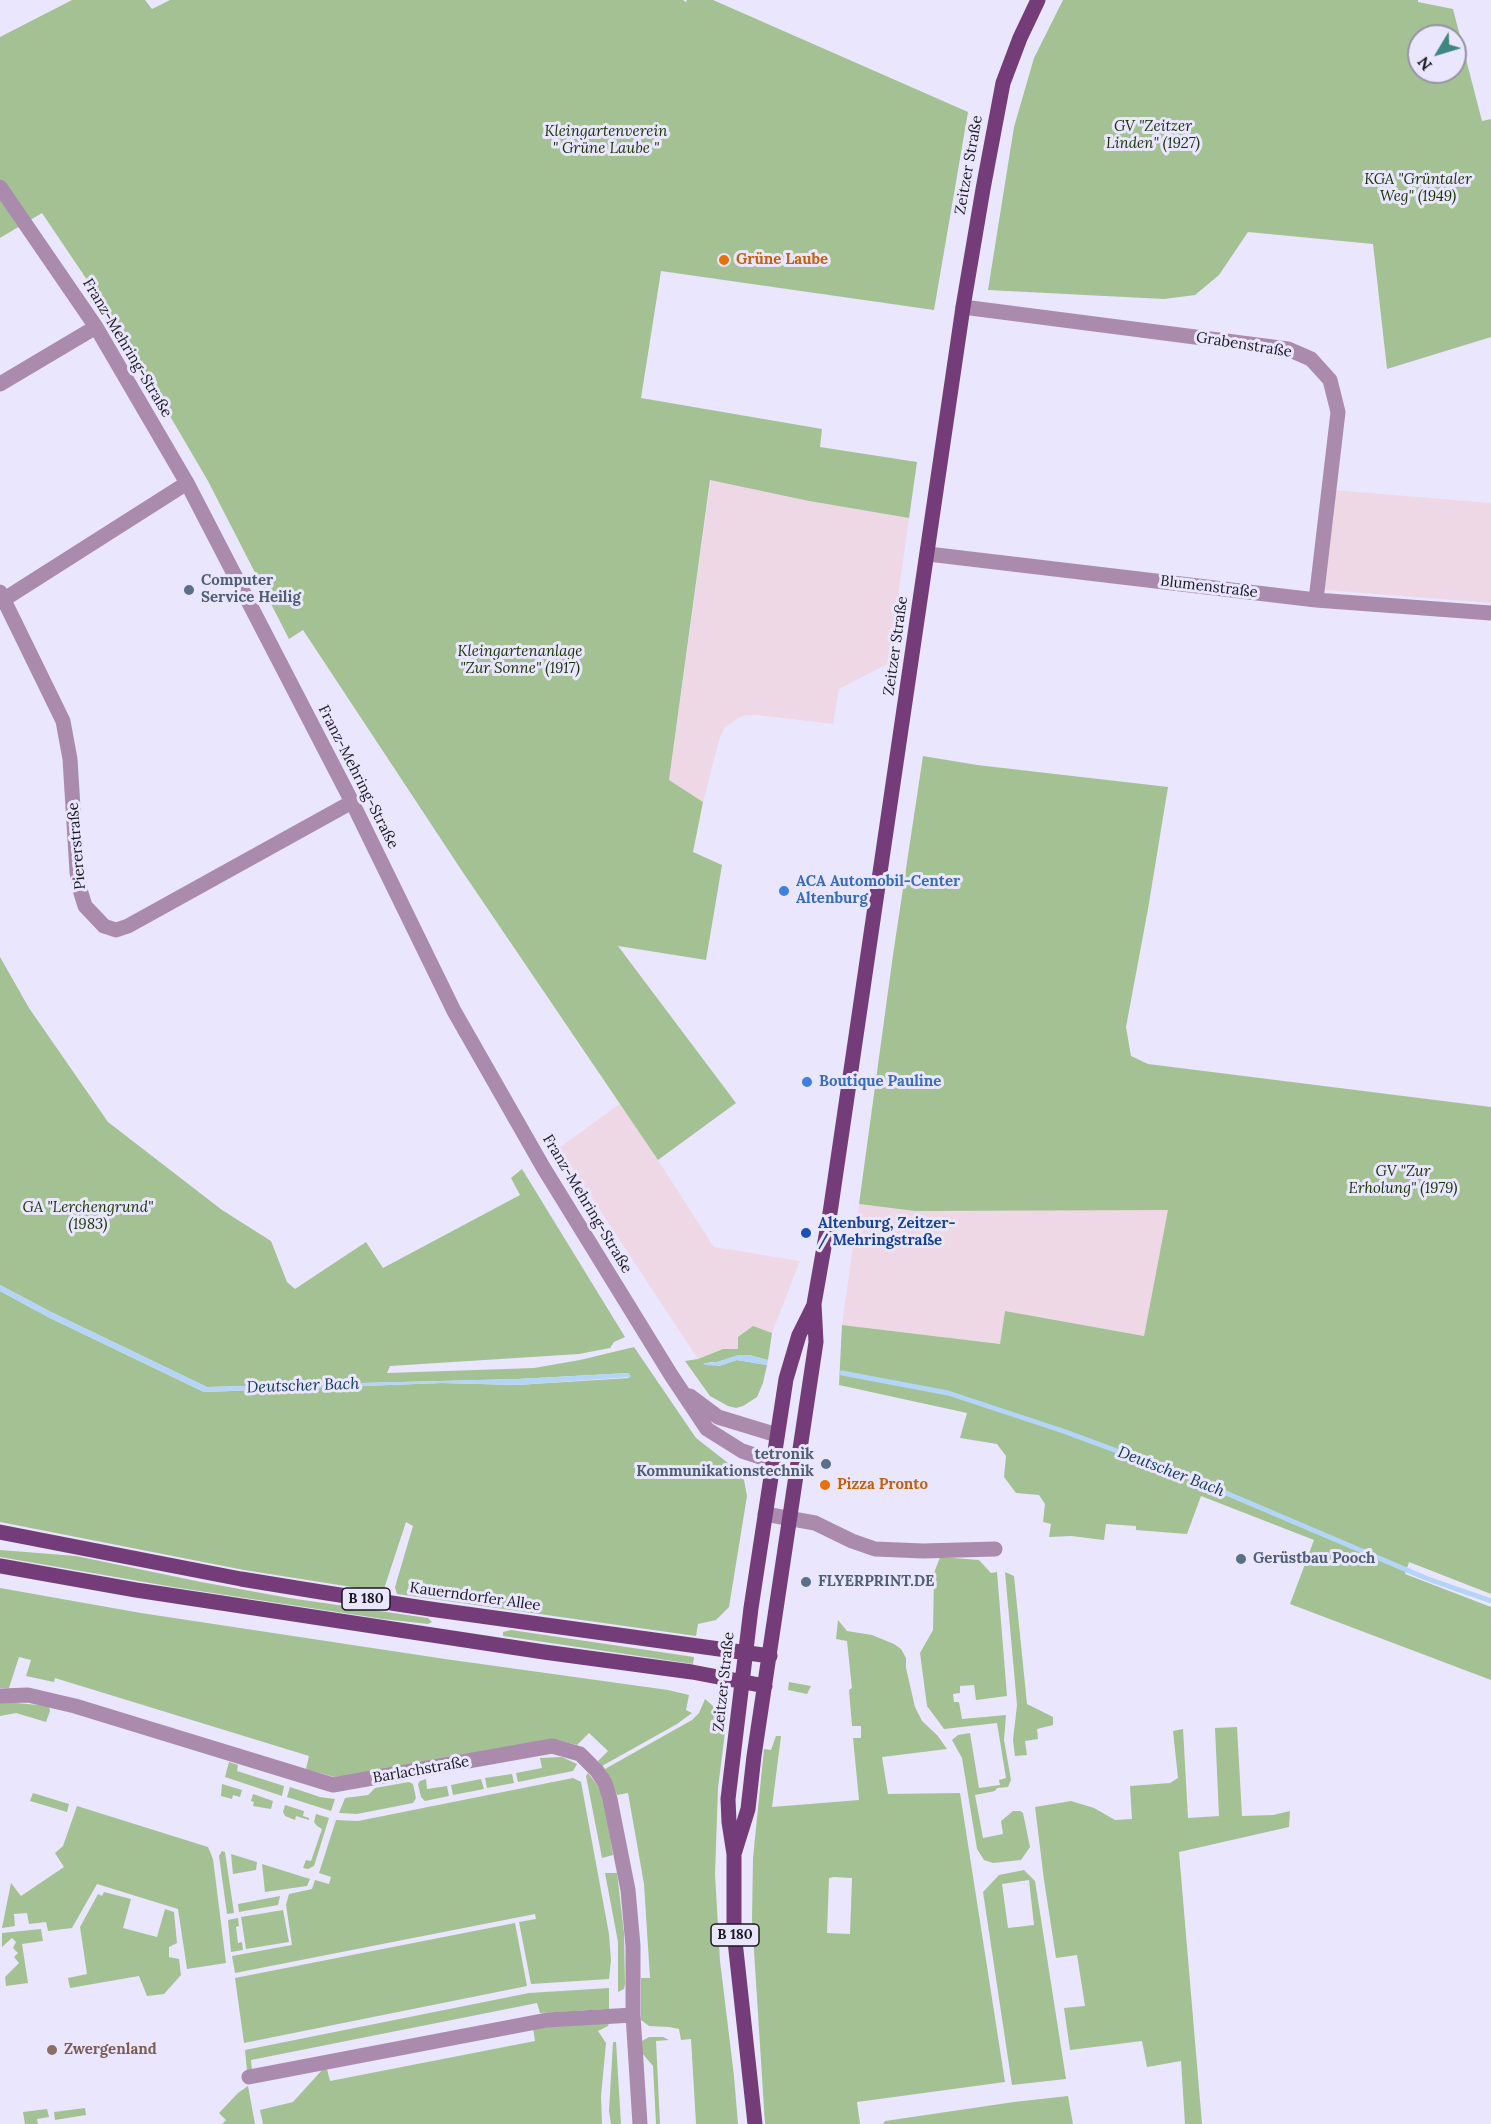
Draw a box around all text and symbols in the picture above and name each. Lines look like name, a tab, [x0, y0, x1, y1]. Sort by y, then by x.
north arrow	[1407, 24, 1467, 84]
text: N	[1413, 53, 1436, 75]
street label: Zeitzer Straße	[951, 114, 987, 216]
park label: GV "Zeitzer Linden" (1927)	[1106, 118, 1200, 153]
park label: Kleingartenverein " Grüne Laube "	[544, 123, 668, 158]
park label: KGA "Grüntaler Weg" (1949)	[1364, 171, 1472, 206]
place label: Grüne Laube	[736, 251, 828, 269]
marker: Grüne Laube	[717, 253, 731, 267]
street label: Franz-Mehring-Straße	[78, 275, 176, 421]
street label: Grabenstraße	[1195, 329, 1293, 361]
place label: Computer Service Heilig	[201, 572, 301, 607]
street label: Blumenstraße	[1159, 572, 1259, 602]
marker: Computer Service Heilig	[182, 583, 196, 597]
street label: Zeitzer Straße	[880, 595, 912, 697]
park label: Kleingartenanlage "Zur Sonne" (1917)	[458, 643, 582, 678]
street label: Franz-Mehring-Straße	[314, 702, 402, 852]
street label: Piererstraße	[64, 802, 90, 890]
place label: ACA Automobil-Center Altenburg	[796, 873, 960, 908]
marker: ACA Automobil-Center Altenburg	[777, 884, 791, 898]
place label: Boutique Pauline	[819, 1073, 941, 1091]
marker: Boutique Pauline	[800, 1075, 814, 1089]
street label: Franz-Mehring-Straße	[538, 1131, 636, 1277]
park label: GV "Zur Erholung" (1979)	[1348, 1163, 1458, 1198]
park label: GA "Lerchengrund" (1983)	[23, 1199, 153, 1234]
place label: Altenburg, Zeitzer- / Mehringstraße	[818, 1215, 956, 1250]
marker: Altenburg, Zeitzer- / Mehringstraße	[799, 1226, 813, 1240]
water label: Deutscher Bach	[246, 1374, 360, 1398]
water label: Deutscher Bach	[1115, 1443, 1227, 1501]
place label: tetronik Kommunikationstechnik	[636, 1446, 814, 1481]
marker: tetronik Kommunikationstechnik	[819, 1457, 833, 1471]
place label: Pizza Pronto	[837, 1476, 928, 1494]
marker: Pizza Pronto	[818, 1478, 832, 1492]
place label: Gerüstbau Pooch	[1253, 1550, 1375, 1568]
marker: Gerüstbau Pooch	[1234, 1552, 1248, 1566]
place label: FLYERPRINT.DE	[818, 1573, 934, 1591]
marker: FLYERPRINT.DE	[799, 1575, 813, 1589]
street label: Kauerndorfer Allee	[408, 1579, 542, 1615]
road number: B 180	[342, 1588, 390, 1610]
street label: Zeitzer Straße	[710, 1631, 738, 1733]
street label: Barlachstraße	[371, 1753, 471, 1787]
road number: B 180	[711, 1924, 759, 1946]
place label: Zwergenland	[64, 2041, 157, 2059]
marker: Zwergenland	[45, 2043, 59, 2057]

